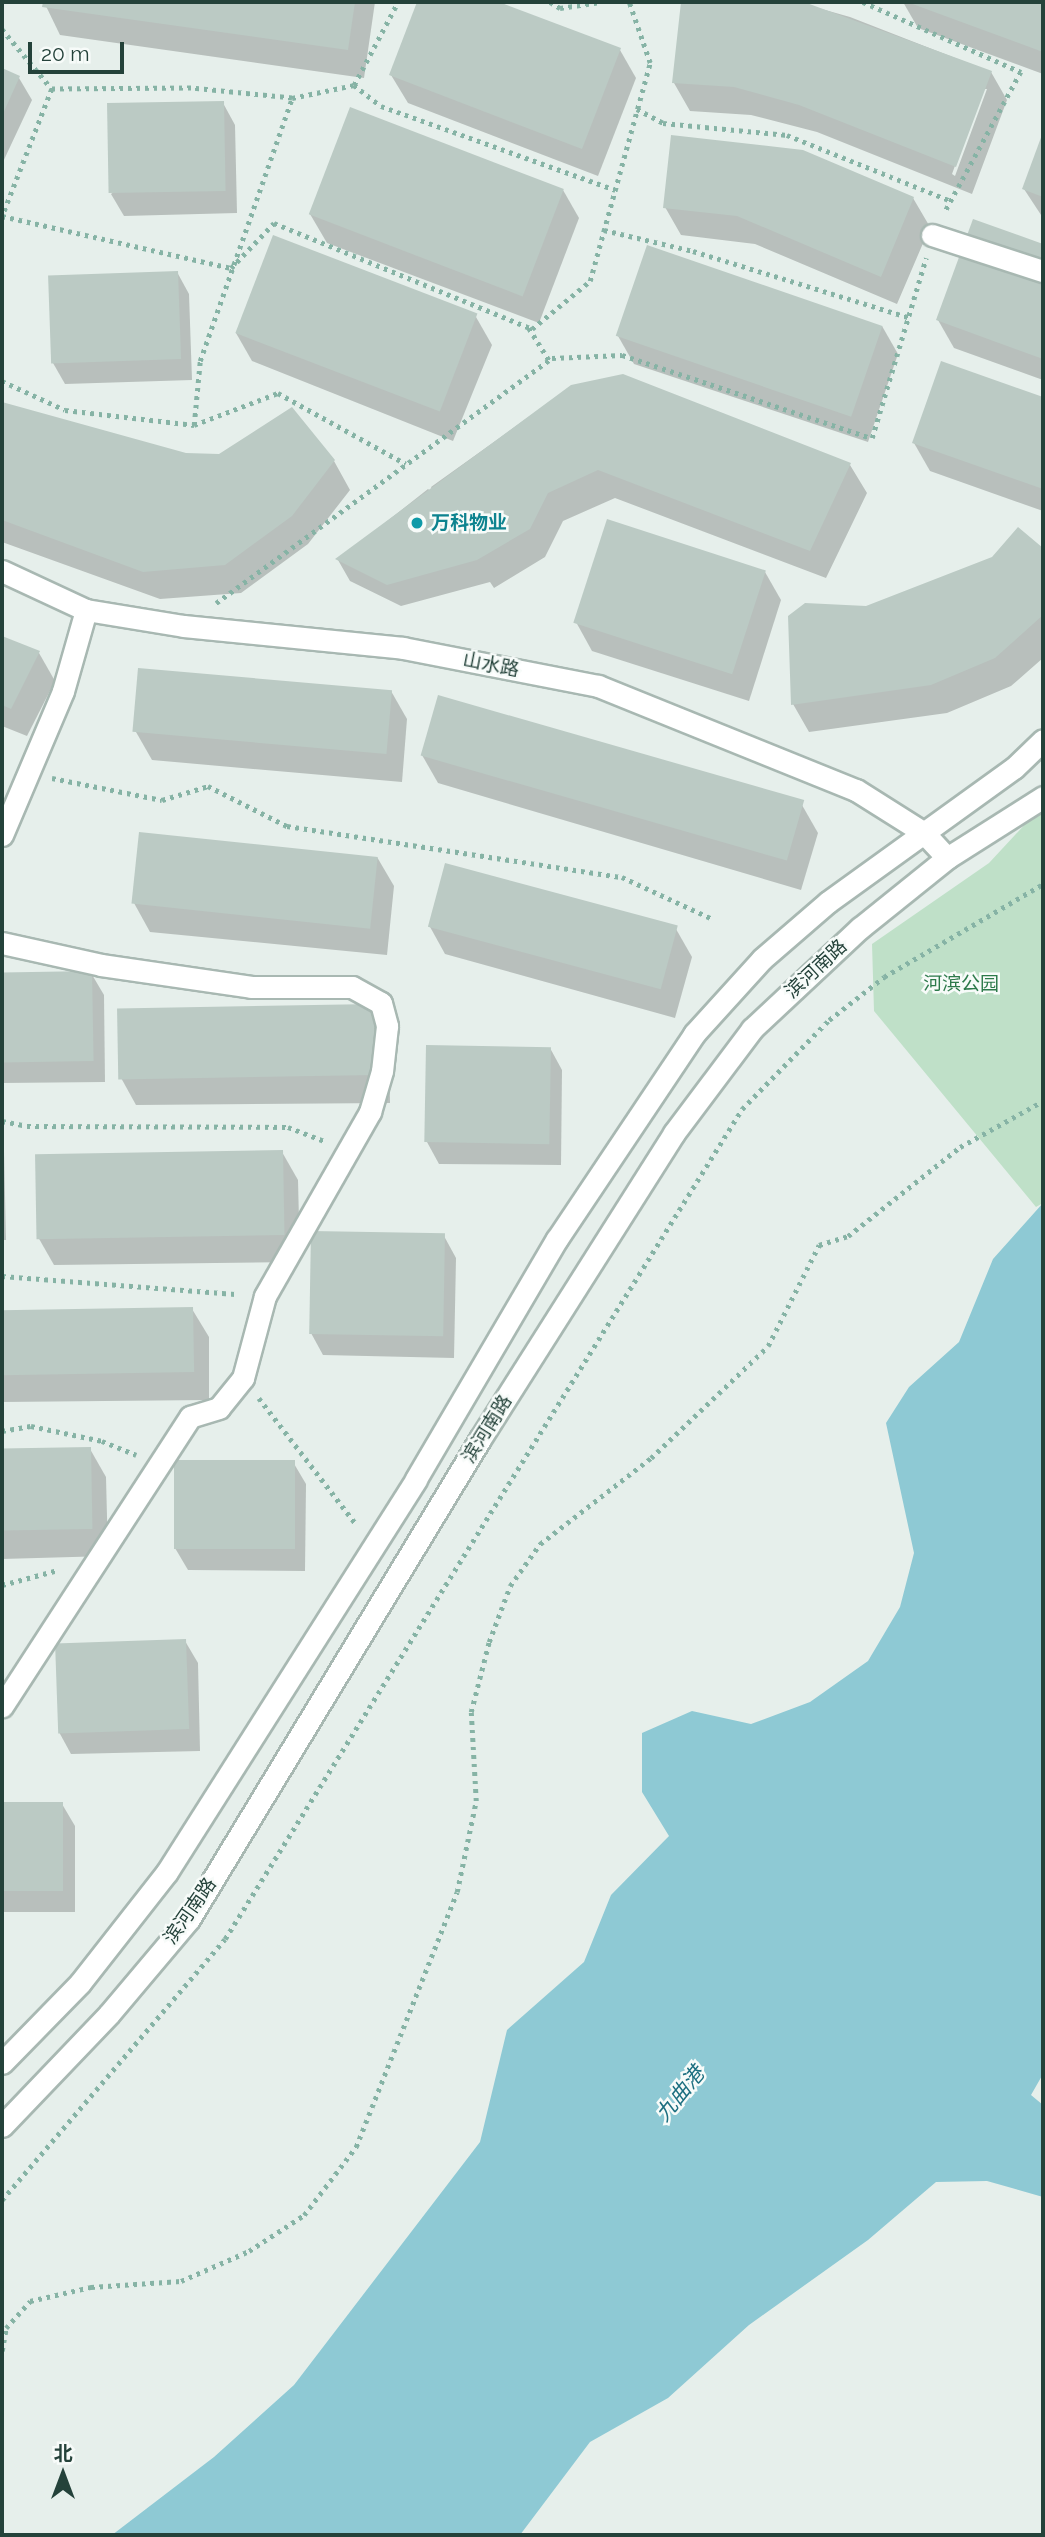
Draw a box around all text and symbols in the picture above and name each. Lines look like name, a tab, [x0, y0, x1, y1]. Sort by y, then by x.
scale bar	[32, 28, 128, 72]
text: 20 m	[41, 41, 89, 66]
place label: 万科物业	[431, 512, 507, 534]
marker: 万科物业	[409, 515, 425, 531]
street label: 山水路	[461, 648, 521, 682]
street label: 滨河南路	[780, 935, 852, 1003]
park label: 河滨公园	[923, 973, 999, 995]
street label: 滨河南路	[457, 1391, 517, 1467]
street label: 滨河南路	[159, 1873, 221, 1949]
water label: 九曲港	[650, 2062, 710, 2126]
north arrow	[28, 2439, 98, 2509]
text: 北	[53, 2442, 73, 2464]

